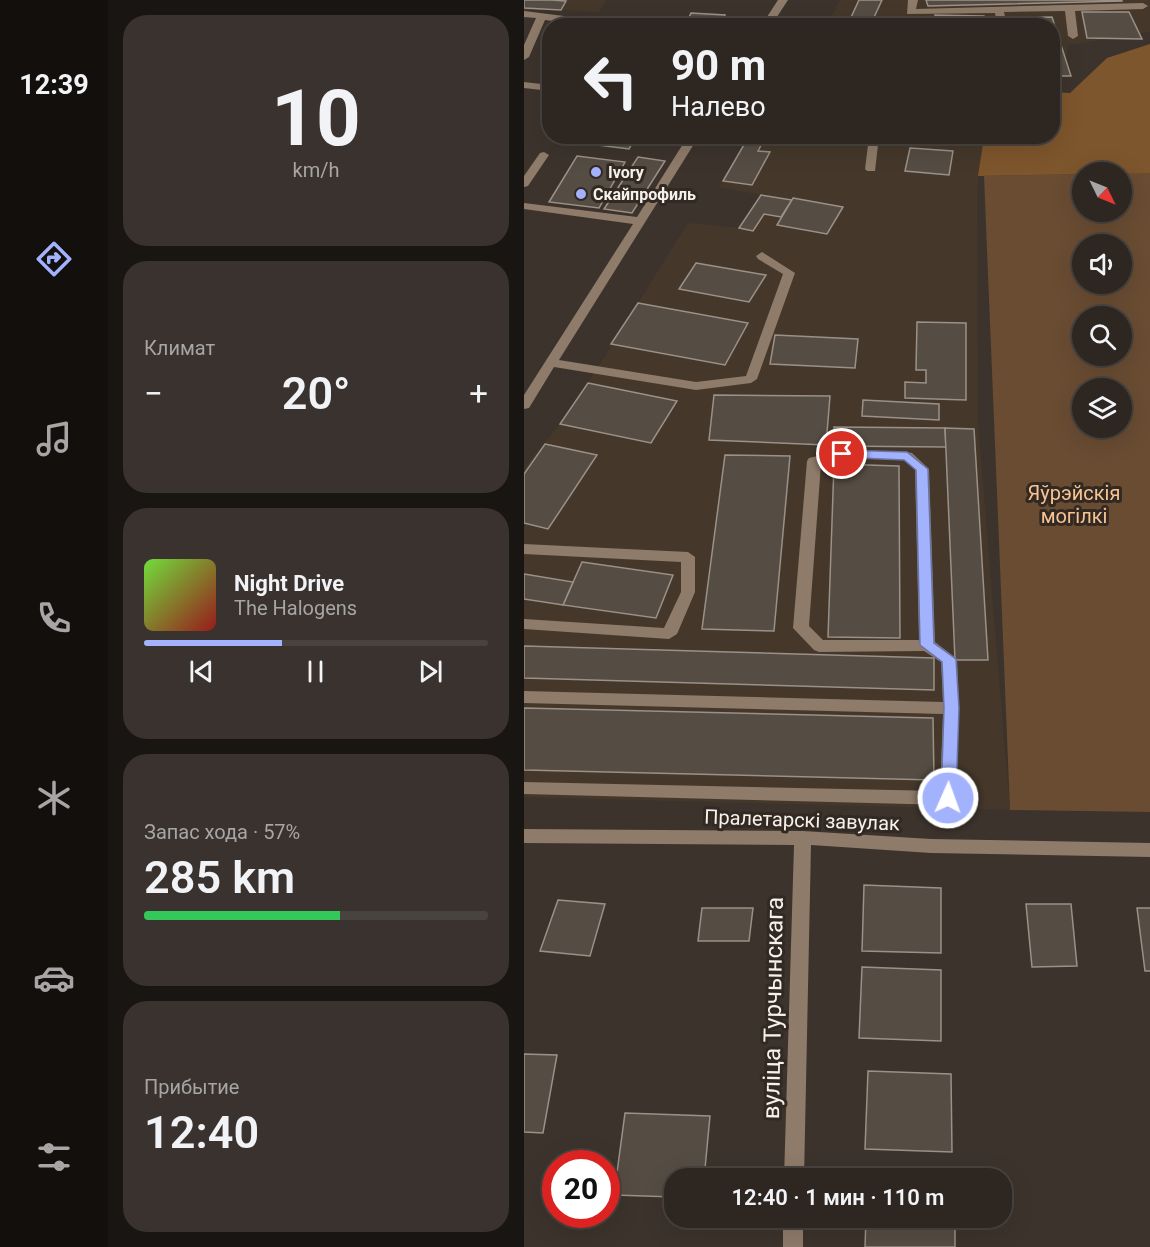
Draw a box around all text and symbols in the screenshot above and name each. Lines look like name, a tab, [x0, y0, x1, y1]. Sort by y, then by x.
text: 90 m	[671, 41, 766, 90]
icon: left	[572, 42, 650, 120]
text: 12:39	[19, 69, 89, 101]
text: 10	[271, 73, 361, 164]
text: Налево	[671, 91, 766, 123]
text: km/h	[293, 158, 339, 182]
north arrow	[1072, 162, 1132, 222]
map controls	[1072, 162, 1132, 438]
place label: Ivory	[608, 163, 645, 182]
marker: Ivory	[589, 165, 603, 179]
place label: Скайпрофиль	[593, 185, 696, 204]
marker: Скайпрофиль	[574, 187, 588, 201]
button: sound	[1072, 234, 1132, 294]
icon: directions	[33, 238, 75, 280]
button: search	[1072, 306, 1132, 366]
text: Климат	[144, 336, 215, 360]
text: 20°	[282, 367, 350, 420]
text: −	[144, 374, 163, 413]
text: +	[469, 374, 488, 413]
button: layers	[1072, 378, 1132, 438]
icon: music	[33, 418, 75, 460]
pin	[816, 428, 867, 479]
icon: arrive	[825, 437, 858, 470]
park label: Яўрэйскія могілкі	[1028, 481, 1120, 528]
text: Night Drive	[234, 571, 344, 596]
text: The Halogens	[234, 596, 357, 620]
icon: phone	[33, 597, 75, 639]
icon: previous	[185, 655, 218, 688]
icon: pause	[299, 655, 332, 688]
icon: next	[414, 655, 447, 688]
position arrow	[916, 766, 980, 830]
icon: climate	[33, 777, 75, 819]
street label: Пралетарскі завулак	[704, 805, 900, 835]
text: Запас хода · 57%	[144, 820, 300, 844]
text: 285 km	[144, 851, 295, 904]
street label: вуліца Турчынскага	[757, 897, 789, 1119]
icon: car	[33, 957, 75, 999]
text: Прибытие	[144, 1075, 239, 1099]
text: 12:40	[144, 1106, 259, 1159]
icon: filters	[33, 1136, 75, 1178]
speed limit sign: 20	[542, 1150, 620, 1228]
text: 12:40 · 1 мин · 110 m	[732, 1185, 944, 1210]

